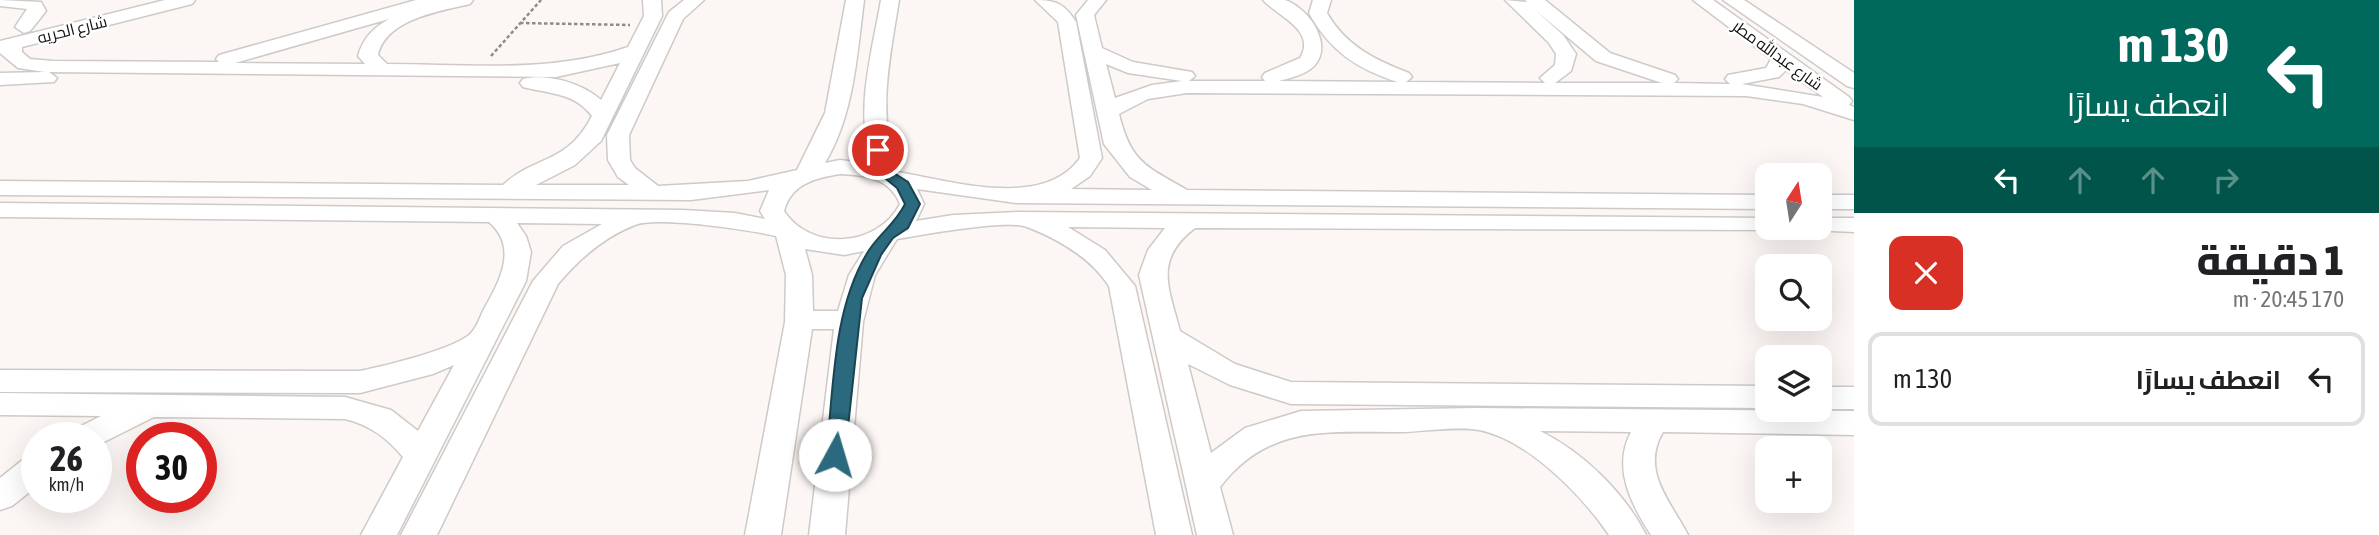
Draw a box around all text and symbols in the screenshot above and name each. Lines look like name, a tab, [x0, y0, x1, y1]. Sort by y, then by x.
street label: شارع الحريه	[35, 12, 109, 49]
street label: شارع عبدالله مطر	[1727, 15, 1827, 96]
text: 130 m	[2118, 16, 2229, 72]
icon: left	[2253, 28, 2344, 119]
text: انعطف يسارًا	[2067, 86, 2229, 123]
pin	[848, 120, 908, 180]
icon: arrive	[859, 131, 897, 169]
icon: left	[1988, 161, 2026, 199]
icon: ahead	[2061, 161, 2099, 199]
icon: ahead	[2134, 161, 2172, 199]
icon: right	[2207, 161, 2245, 199]
north arrow	[1755, 163, 1832, 240]
map controls	[1755, 163, 1832, 513]
button: close	[1889, 236, 1963, 310]
text: 1 دقيقة	[2197, 236, 2344, 284]
button: search	[1755, 254, 1832, 331]
text: 170 m · 20:45	[2233, 286, 2344, 312]
button: layers	[1755, 345, 1832, 422]
icon: left	[2302, 360, 2340, 398]
text: 130 m	[1893, 364, 1952, 394]
text: انعطف يسارًا	[2136, 365, 2281, 395]
position arrow	[798, 418, 872, 492]
speed limit sign: 30	[126, 422, 217, 513]
button: +	[1755, 436, 1832, 513]
text: 26	[50, 438, 83, 478]
text: km/h	[49, 474, 84, 495]

